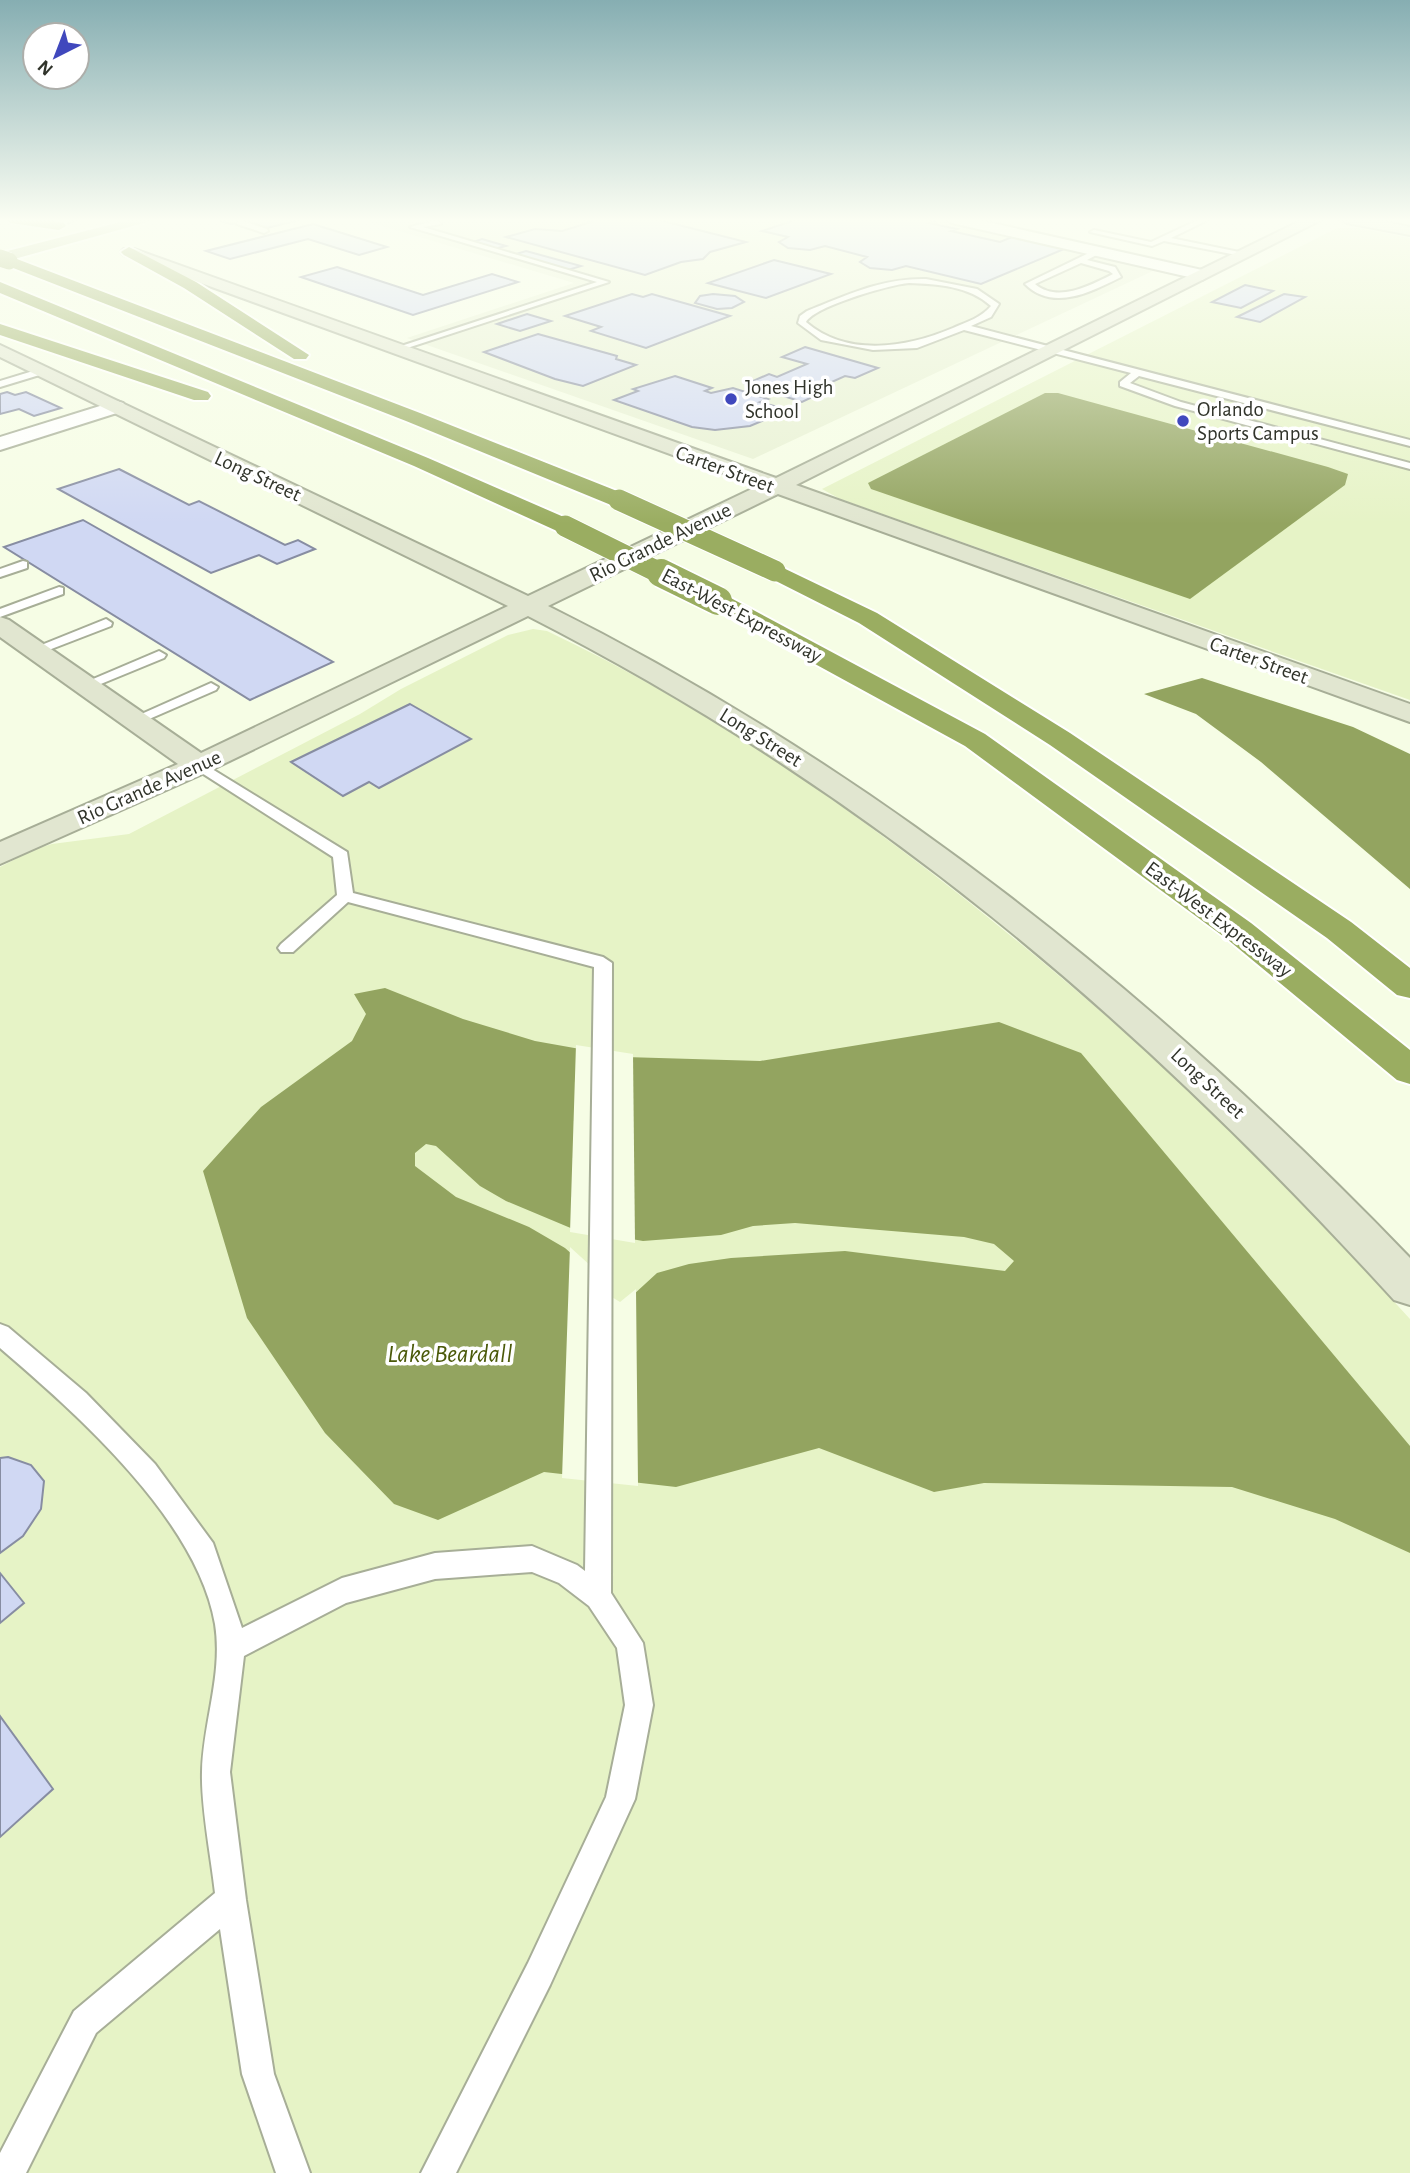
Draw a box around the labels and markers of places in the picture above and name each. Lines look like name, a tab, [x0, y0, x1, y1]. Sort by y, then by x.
place label: Jones High School	[745, 377, 834, 422]
marker: Jones High School	[723, 391, 739, 407]
place label: Orlando Sports Campus	[1197, 399, 1319, 444]
marker: Orlando Sports Campus	[1175, 413, 1191, 429]

